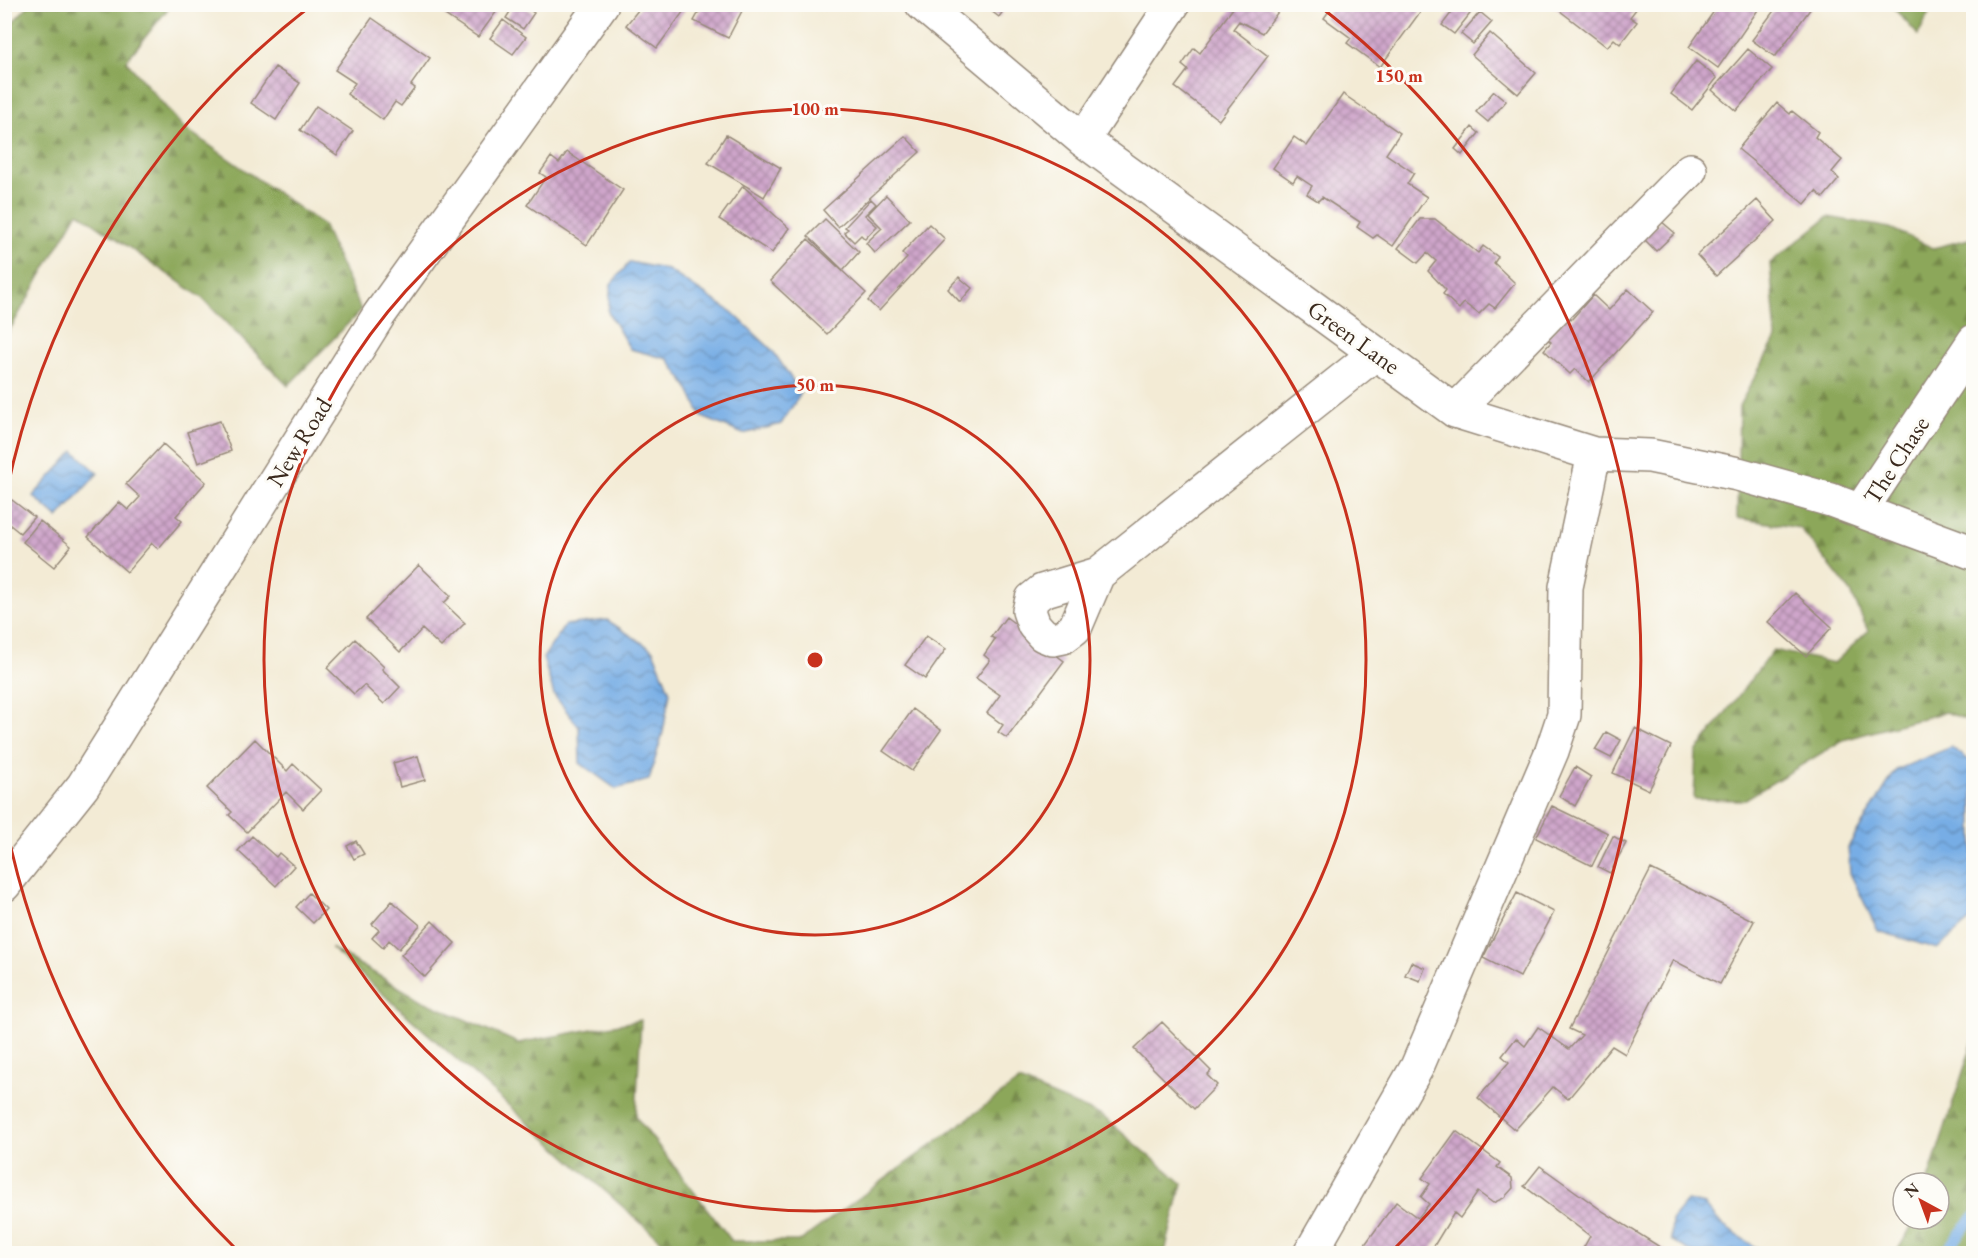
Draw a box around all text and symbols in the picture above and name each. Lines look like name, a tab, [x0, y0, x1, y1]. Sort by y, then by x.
text: 150 m	[1375, 64, 1423, 87]
text: 100 m	[791, 97, 839, 120]
street label: Green Lane	[1302, 293, 1406, 381]
text: 50 m	[796, 373, 834, 396]
street label: New Road	[259, 391, 339, 493]
street label: The Chase	[1856, 410, 1936, 510]
centre of rings	[805, 650, 825, 670]
north arrow	[1891, 1171, 1951, 1231]
text: N	[1900, 1178, 1923, 1202]

